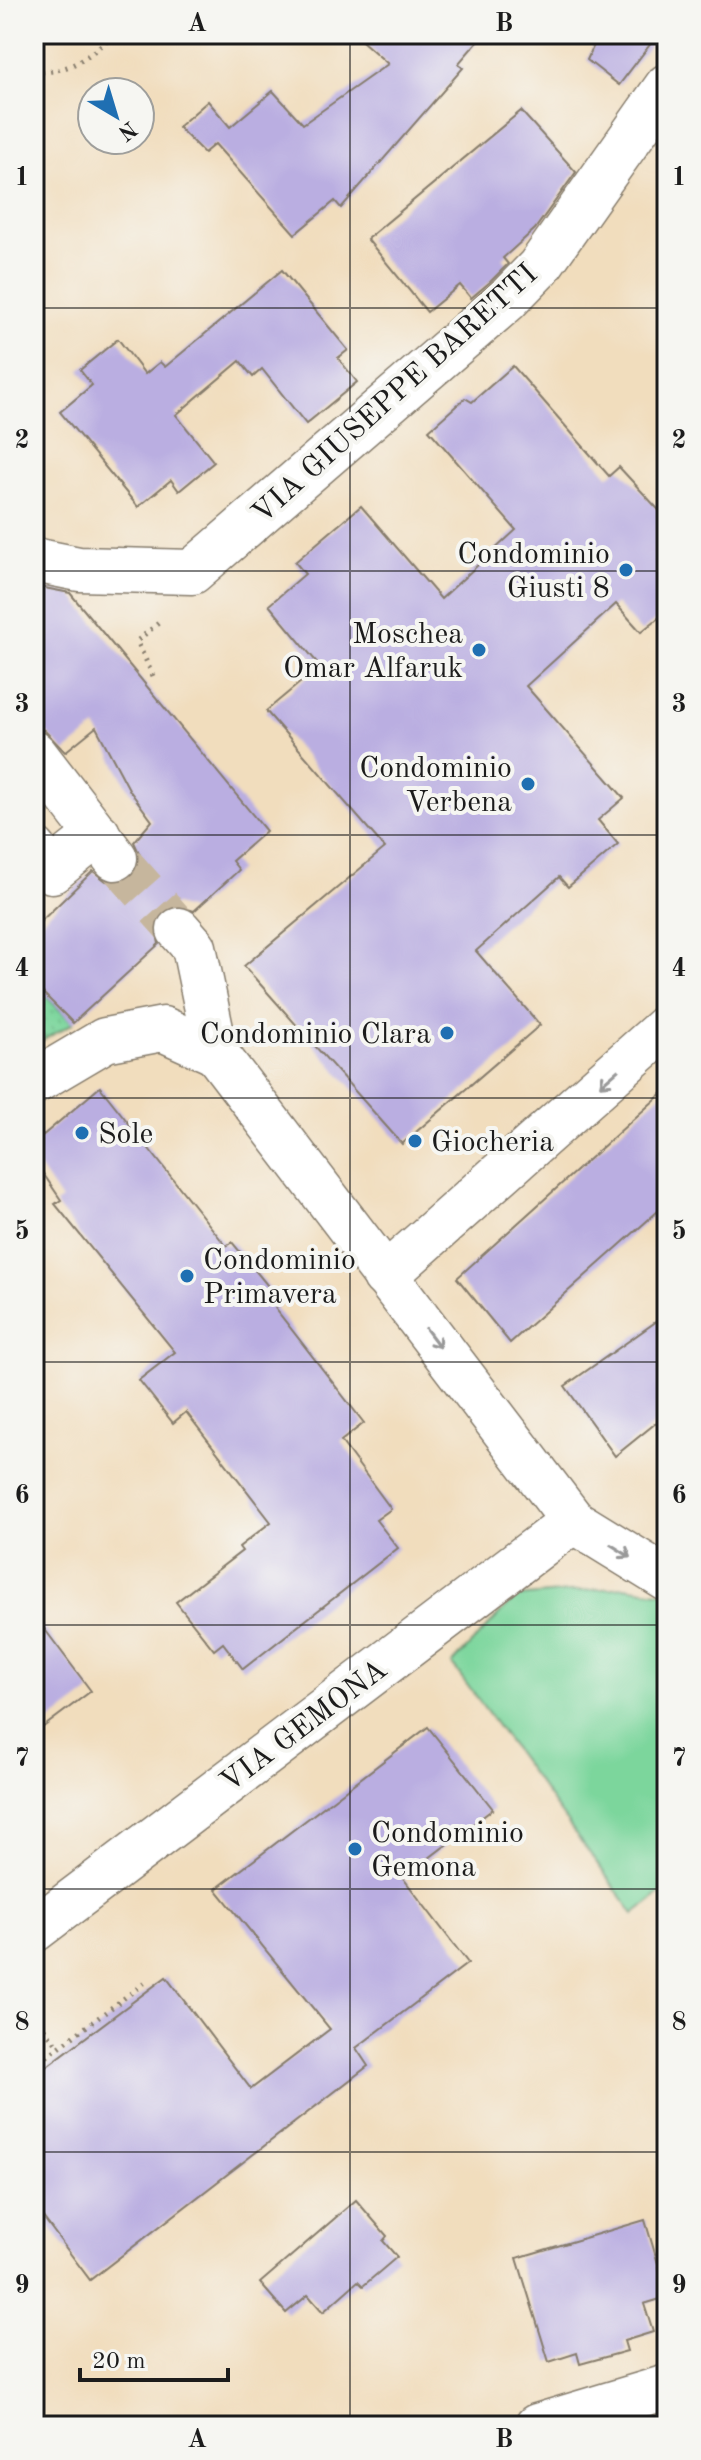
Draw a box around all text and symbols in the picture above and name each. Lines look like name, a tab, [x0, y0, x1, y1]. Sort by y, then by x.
text: A	[187, 11, 207, 37]
text: B	[495, 11, 513, 37]
north arrow	[76, 76, 156, 156]
text: N	[114, 116, 140, 144]
text: 1	[14, 165, 30, 191]
text: 1	[671, 165, 687, 191]
street label: VIA GIUSEPPE BARETTI	[247, 259, 543, 530]
text: 2	[14, 428, 30, 454]
text: 2	[671, 428, 687, 454]
place label: Condominio Giusti 8	[457, 540, 610, 604]
marker: Condominio Giusti 8	[617, 561, 635, 579]
place label: Moschea Omar Alfaruk	[283, 620, 463, 684]
marker: Moschea Omar Alfaruk	[470, 641, 488, 659]
text: 3	[14, 692, 30, 718]
text: 3	[671, 692, 687, 718]
place label: Condominio Verbena	[359, 754, 512, 818]
marker: Condominio Verbena	[519, 775, 537, 793]
text: 4	[14, 956, 30, 982]
text: 4	[671, 956, 687, 982]
place label: Condominio Clara	[200, 1020, 431, 1050]
marker: Condominio Clara	[438, 1024, 456, 1042]
one-way arrow	[599, 1069, 619, 1087]
place label: Sole	[98, 1120, 153, 1150]
marker: Sole	[73, 1124, 91, 1142]
place label: Giocheria	[431, 1128, 554, 1158]
marker: Giocheria	[406, 1132, 424, 1150]
text: 5	[14, 1219, 30, 1245]
text: 5	[671, 1219, 687, 1245]
place label: Condominio Primavera	[203, 1246, 356, 1310]
marker: Condominio Primavera	[178, 1267, 196, 1285]
one-way arrow	[424, 1326, 441, 1348]
text: 6	[14, 1483, 30, 1509]
text: 6	[671, 1483, 687, 1509]
one-way arrow	[609, 1544, 632, 1560]
street label: VIA GEMONA	[215, 1654, 393, 1799]
text: 7	[14, 1746, 30, 1772]
text: 7	[671, 1746, 687, 1772]
place label: Condominio Gemona	[371, 1819, 524, 1883]
marker: Condominio Gemona	[346, 1840, 364, 1858]
text: 8	[14, 2010, 30, 2036]
text: 8	[671, 2010, 687, 2036]
text: 9	[14, 2273, 30, 2299]
text: 9	[671, 2273, 687, 2299]
scale bar	[80, 2332, 228, 2382]
text: 20 m	[92, 2350, 146, 2374]
text: A	[187, 2427, 207, 2453]
text: B	[495, 2427, 513, 2453]

